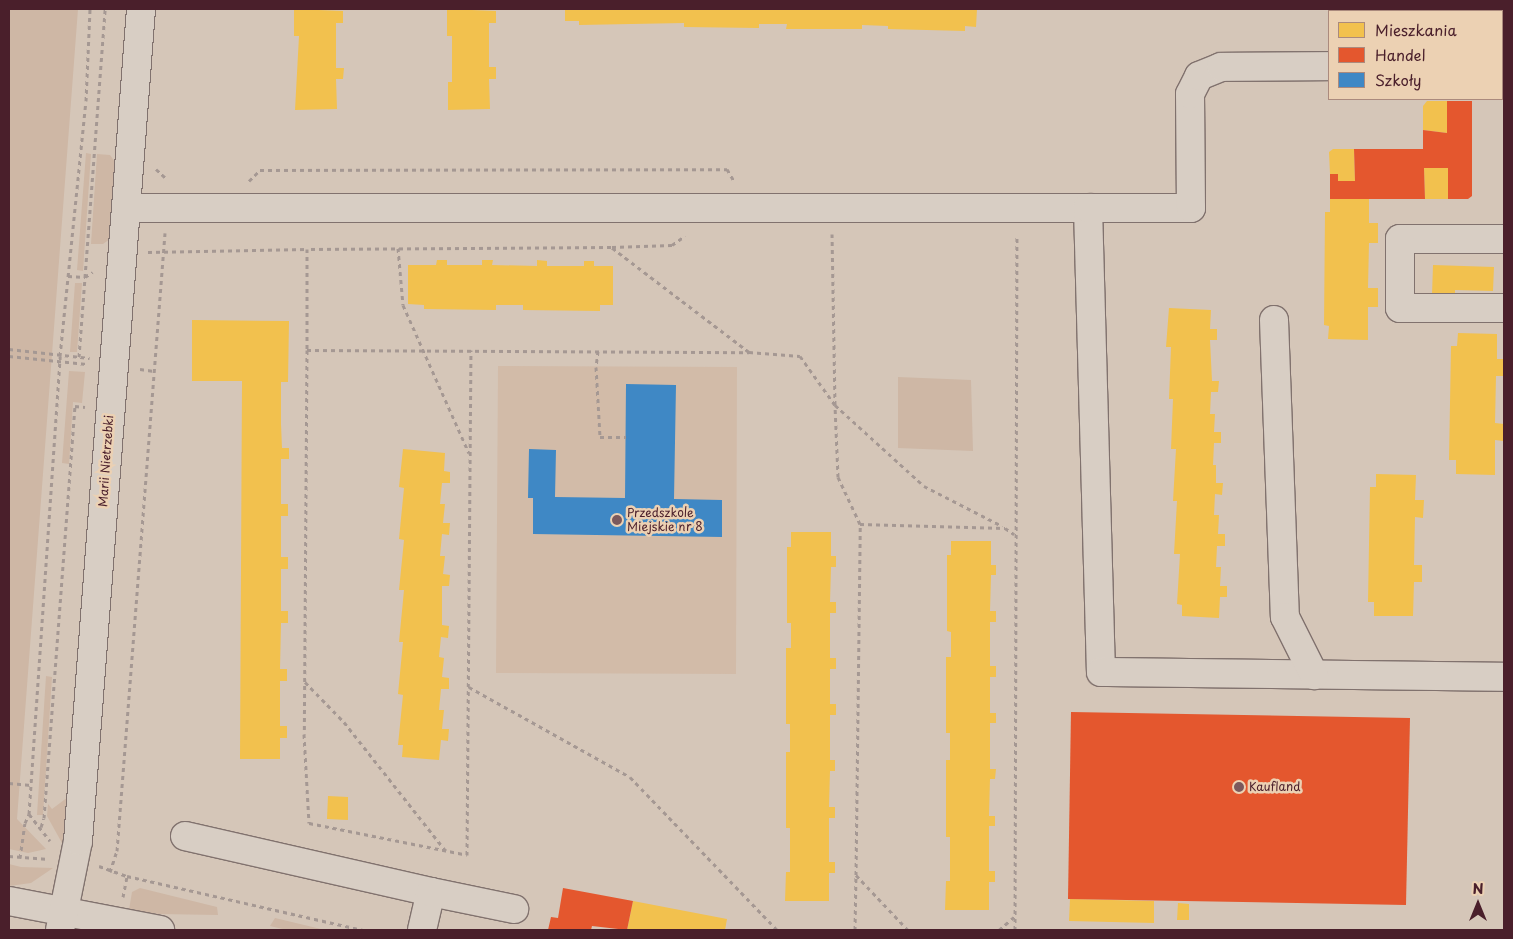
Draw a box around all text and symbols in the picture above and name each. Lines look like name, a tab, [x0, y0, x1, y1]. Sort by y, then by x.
legend	[1328, 10, 1503, 100]
text: Mieszkania	[1375, 18, 1457, 41]
text: Handel	[1375, 43, 1426, 66]
text: Szkoły	[1375, 68, 1421, 91]
street label: Marii Nietrzebki	[96, 414, 116, 508]
place label: Przedszkole Miejskie nr 8	[627, 506, 702, 534]
marker: Przedszkole Miejskie nr 8	[611, 514, 623, 526]
place label: Kaufland	[1249, 780, 1300, 794]
marker: Kaufland	[1233, 781, 1245, 793]
text: N	[1472, 878, 1484, 899]
north arrow	[1453, 879, 1503, 929]

